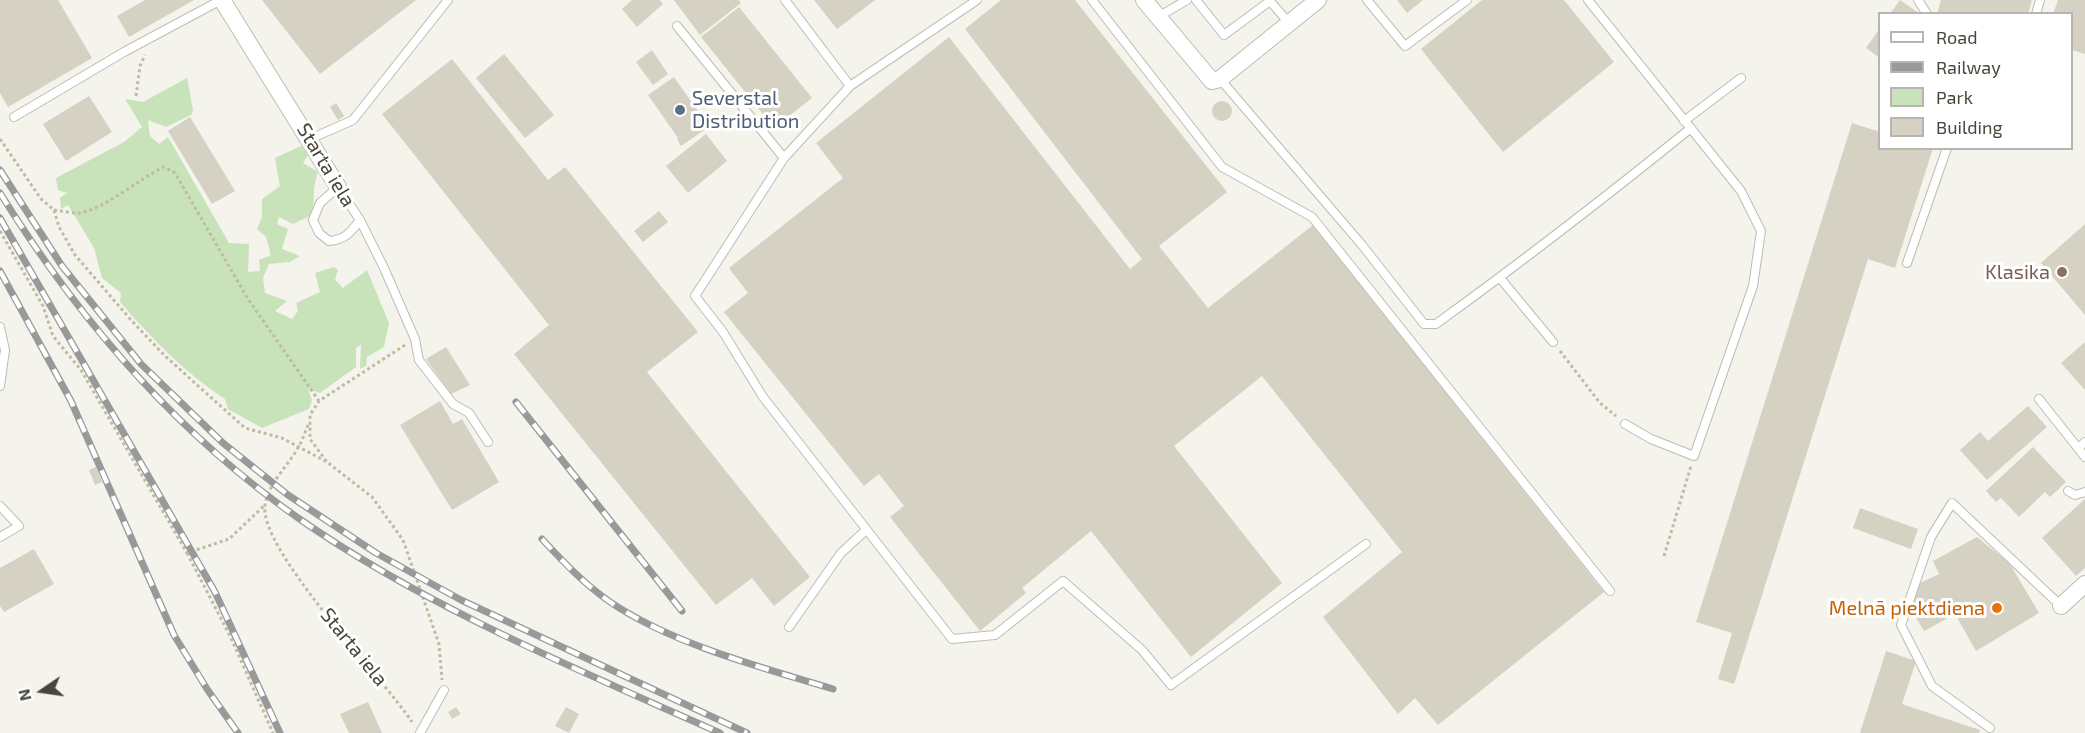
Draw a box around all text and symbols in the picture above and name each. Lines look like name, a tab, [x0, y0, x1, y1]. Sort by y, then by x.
legend	[1878, 12, 2073, 150]
text: Road	[1936, 26, 1977, 48]
text: Railway	[1936, 56, 2001, 78]
place label: Severstal Distribution	[692, 86, 799, 133]
text: Park	[1936, 86, 1973, 108]
marker: Severstal Distribution	[673, 103, 687, 117]
text: Building	[1936, 116, 2003, 138]
street label: Starta iela	[292, 119, 360, 211]
place label: Klasika	[1985, 260, 2050, 284]
marker: Klasika	[2055, 265, 2069, 279]
place label: Melnā piektdiena	[1829, 596, 1985, 620]
marker: Melnā piektdiena	[1990, 601, 2004, 615]
street label: Starta iela	[315, 603, 393, 691]
north arrow	[12, 661, 72, 721]
text: N	[13, 687, 35, 703]

